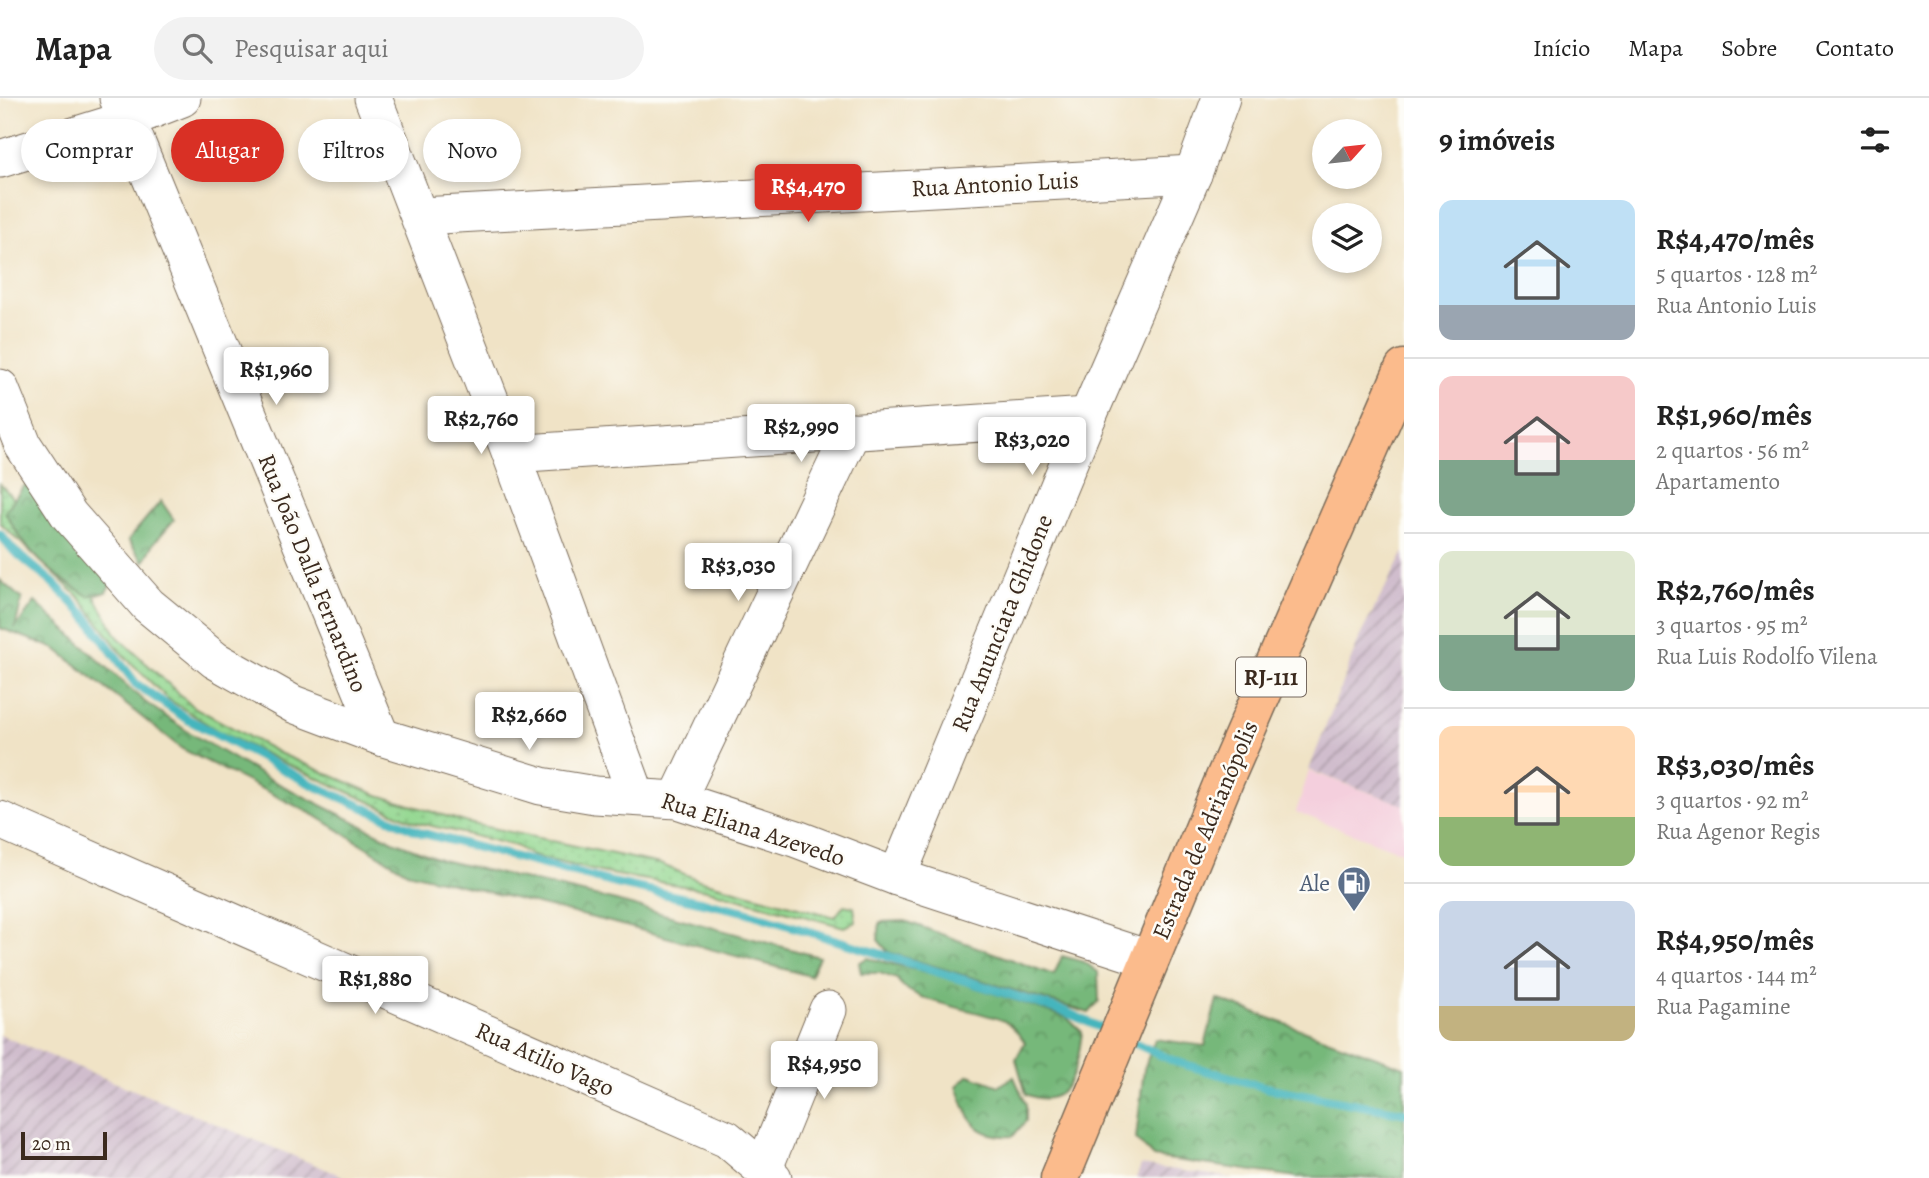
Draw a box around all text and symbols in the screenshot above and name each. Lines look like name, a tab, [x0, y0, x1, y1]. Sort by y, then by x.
search box	[154, 17, 644, 80]
text: Mapa	[35, 26, 112, 71]
icon: search	[178, 29, 216, 67]
text: Pesquisar aqui	[234, 31, 389, 66]
text: Início	[1533, 32, 1590, 64]
text: Mapa	[1628, 32, 1683, 64]
text: Sobre	[1721, 32, 1777, 64]
text: Contato	[1815, 32, 1894, 64]
chip: Comprar	[21, 119, 157, 182]
chip: Alugar	[171, 119, 284, 182]
chip: Filtros	[298, 119, 409, 182]
chip: Novo	[423, 119, 521, 182]
north arrow	[1312, 119, 1382, 189]
map controls	[1312, 119, 1382, 273]
text: 9 imóveis	[1439, 120, 1555, 160]
icon: filters	[1856, 121, 1894, 159]
pin: R$4,470	[743, 164, 873, 224]
street label: Rua Antonio Luis	[910, 164, 1080, 204]
text: R$4,470	[771, 171, 845, 202]
button: layers	[1312, 203, 1382, 273]
text: R$4,470/mês	[1656, 219, 1815, 259]
icon: home	[1495, 228, 1579, 312]
text: 5 quartos · 128 m²	[1656, 259, 1817, 290]
text: Rua Antonio Luis	[1656, 290, 1817, 321]
pin: R$1,960	[211, 348, 341, 407]
text: R$1,960	[240, 354, 312, 385]
text: R$1,960/mês	[1656, 395, 1812, 435]
pin: R$2,760	[416, 396, 546, 456]
text: R$2,760	[444, 403, 518, 434]
pin: R$2,990	[736, 404, 866, 464]
icon: home	[1495, 404, 1579, 488]
text: R$2,990	[763, 411, 839, 442]
pin: R$3,020	[967, 418, 1097, 477]
text: R$3,020	[994, 424, 1070, 455]
text: 2 quartos · 56 m²	[1656, 435, 1809, 466]
street label: Rua João Dalla Fernardino	[250, 449, 376, 697]
text: Apartamento	[1656, 466, 1780, 497]
street label: Rua Anunciata Ghidone	[944, 510, 1060, 736]
pin: R$3,030	[673, 544, 803, 603]
text: R$3,030	[701, 550, 775, 581]
text: R$2,760/mês	[1656, 570, 1815, 610]
icon: home	[1495, 579, 1579, 663]
text: 3 quartos · 95 m²	[1656, 610, 1808, 641]
text: Rua Luis Rodolfo Vilena	[1656, 641, 1878, 672]
road number: RJ-111	[1236, 657, 1306, 696]
pin: R$2,660	[464, 692, 594, 752]
text: R$2,660	[491, 699, 567, 730]
street label: Estrada de Adrianópolis	[1144, 716, 1266, 944]
text: R$3,030/mês	[1656, 745, 1814, 785]
icon: home	[1495, 754, 1579, 838]
street label: Rua Eliana Azevedo	[657, 784, 849, 874]
text: 3 quartos · 92 m²	[1656, 785, 1809, 816]
text: Rua Agenor Regis	[1656, 816, 1820, 847]
fuel station icon: Ale	[1335, 864, 1373, 913]
place label: Ale	[1299, 867, 1330, 899]
text: R$4,950/mês	[1656, 920, 1814, 960]
icon: home	[1495, 929, 1579, 1013]
pin: R$1,880	[310, 956, 440, 1016]
text: 4 quartos · 144 m²	[1656, 960, 1817, 991]
text: R$1,880	[338, 963, 412, 994]
text: Rua Pagamine	[1656, 991, 1790, 1022]
street label: Rua Atilio Vago	[471, 1014, 620, 1104]
pin: R$4,950	[759, 1042, 889, 1101]
text: R$4,950	[787, 1048, 861, 1079]
scale bar	[21, 1129, 107, 1161]
text: 20 m	[32, 1131, 71, 1157]

